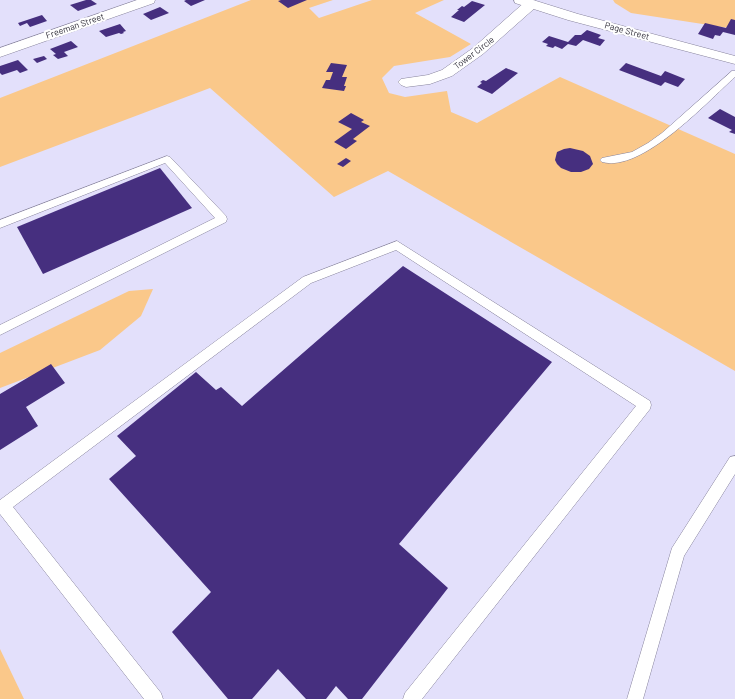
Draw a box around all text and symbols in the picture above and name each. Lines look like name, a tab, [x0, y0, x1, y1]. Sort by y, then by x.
street label: Freeman Street	[44, 10, 106, 41]
street label: Page Street	[604, 19, 651, 42]
street label: Tower Circle	[451, 34, 496, 71]

